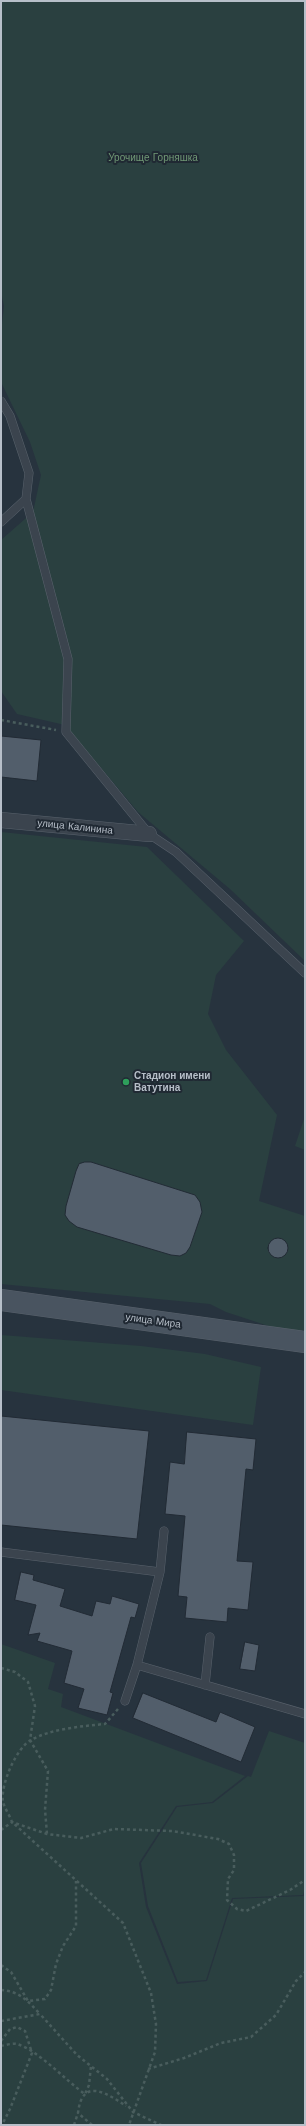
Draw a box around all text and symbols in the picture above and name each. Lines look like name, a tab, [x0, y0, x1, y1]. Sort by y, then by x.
park label: Урочище Горняшка	[108, 152, 198, 164]
street label: улица Калинина	[37, 817, 113, 837]
place label: Стадион имени Ватутина	[134, 1070, 210, 1094]
marker: Стадион имени Ватутина	[121, 1077, 131, 1087]
street label: улица Мира	[124, 1311, 182, 1331]

